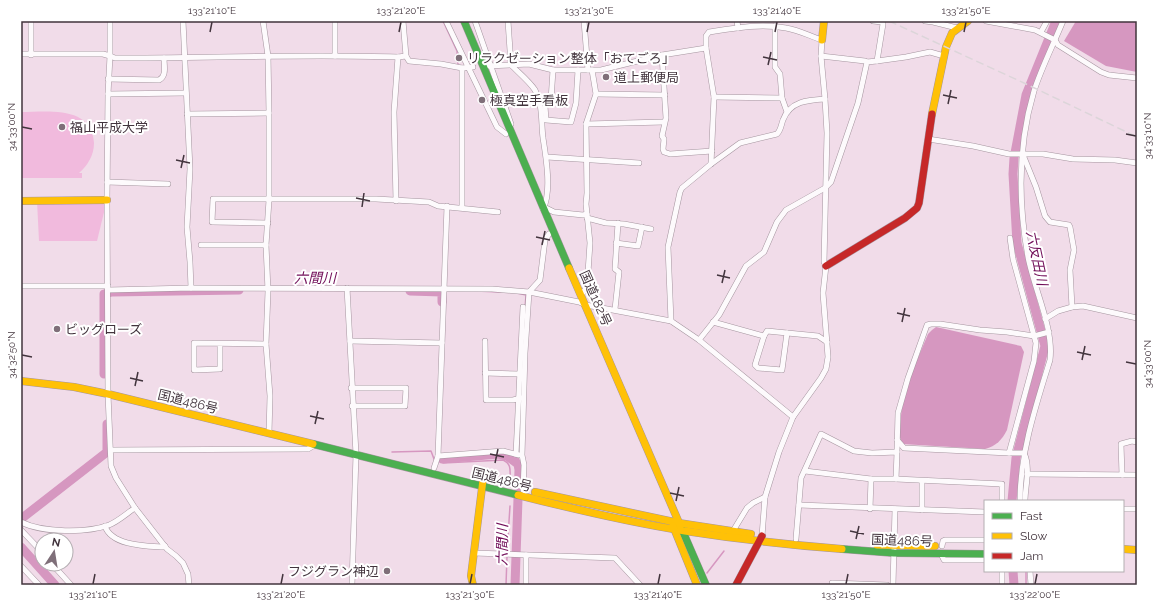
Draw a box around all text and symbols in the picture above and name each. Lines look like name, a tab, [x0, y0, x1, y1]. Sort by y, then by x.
text: 133°21'10"E	[188, 5, 236, 16]
text: 133°21'20"E	[377, 5, 425, 16]
text: 133°21'30"E	[565, 5, 614, 16]
text: 133°21'40"E	[753, 5, 801, 16]
text: 133°21'50"E	[942, 5, 990, 16]
place label: リラクゼーション整体「おてごろ」	[467, 51, 675, 66]
marker: リラクゼーション整体「おてごろ」	[454, 53, 464, 63]
place label: 道上郵便局	[614, 70, 679, 85]
marker: 道上郵便局	[601, 72, 611, 82]
place label: 極真空手看板	[490, 93, 568, 108]
marker: 極真空手看板	[477, 95, 487, 105]
text: 34°33'00"N	[6, 103, 17, 151]
text: 34°33'10"N	[1142, 113, 1153, 159]
place label: 福山平成大学	[70, 120, 148, 135]
marker: 福山平成大学	[57, 122, 67, 132]
water label: 六反田川	[1023, 229, 1051, 289]
street label: 国道182号	[577, 268, 614, 328]
water label: 六間川	[294, 270, 338, 286]
place label: ビッグローズ	[65, 322, 142, 337]
marker: ビッグローズ	[52, 324, 62, 334]
text: 34°32'50"N	[6, 331, 17, 379]
text: 34°33'00"N	[1142, 340, 1153, 388]
street label: 国道486号	[156, 387, 220, 416]
street label: 国道486号	[470, 465, 534, 494]
legend	[984, 500, 1124, 572]
text: Fast	[1020, 509, 1043, 523]
water label: 六間川	[494, 522, 510, 566]
text: Slow	[1020, 529, 1047, 543]
north arrow	[34, 532, 74, 572]
street label: 国道486号	[871, 532, 933, 549]
text: N	[51, 535, 61, 550]
text: Jam	[1020, 549, 1043, 563]
place label: フジグラン神辺	[288, 564, 379, 579]
marker: フジグラン神辺	[382, 566, 392, 576]
text: 133°21'10"E	[69, 589, 117, 600]
text: 133°21'20"E	[257, 589, 305, 600]
text: 133°21'30"E	[446, 589, 495, 600]
text: 133°21'40"E	[634, 589, 682, 600]
text: 133°21'50"E	[822, 589, 870, 600]
text: 133°22'00"E	[1010, 589, 1060, 600]

